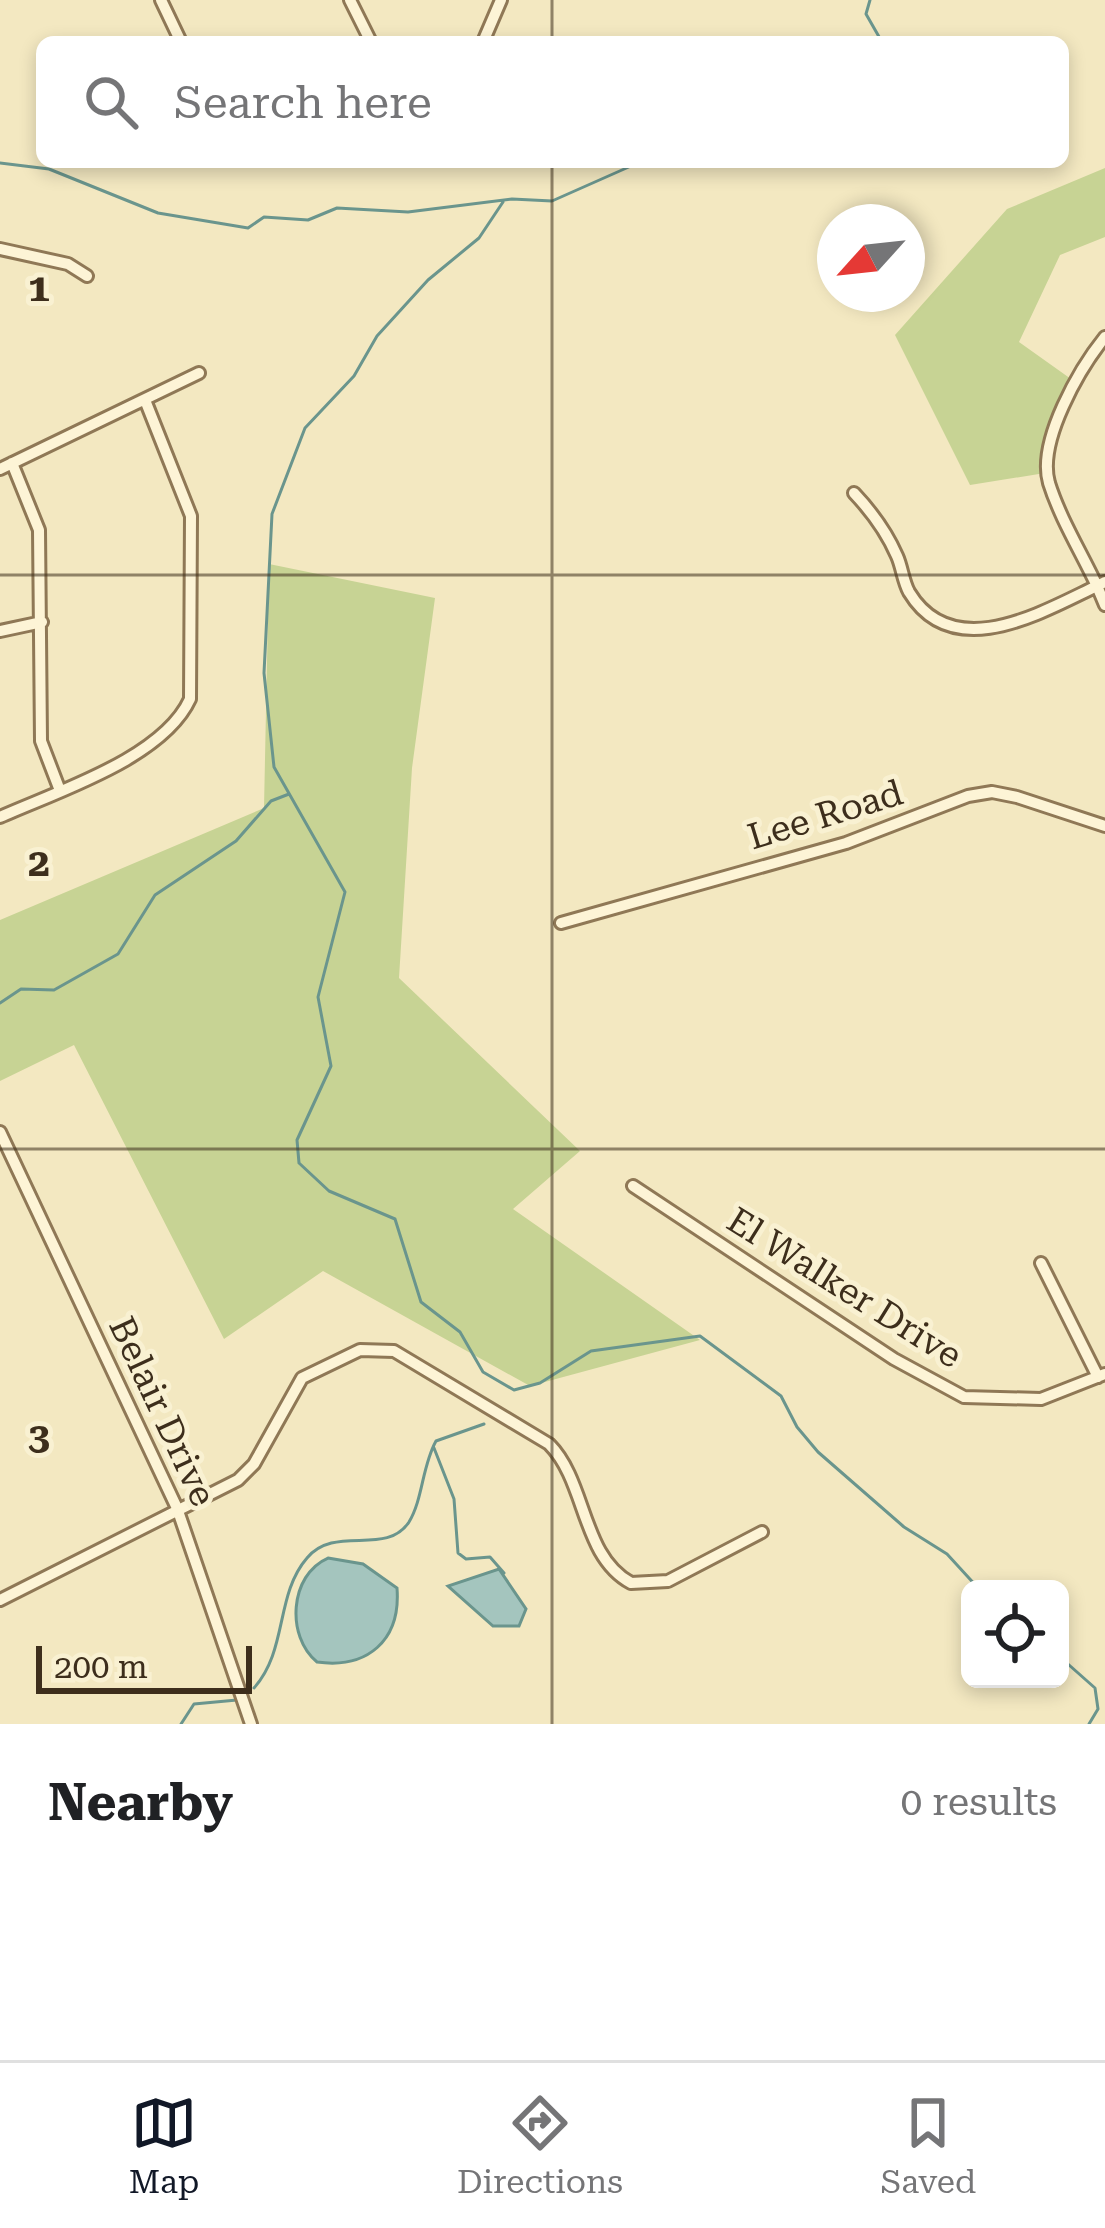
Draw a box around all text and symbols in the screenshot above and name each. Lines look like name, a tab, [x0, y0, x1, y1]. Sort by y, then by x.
search box	[36, 36, 1069, 168]
icon: search	[78, 69, 144, 135]
text: Search here	[174, 76, 432, 129]
north arrow	[817, 204, 925, 312]
text: 1	[28, 265, 50, 311]
street label: Lee Road	[743, 772, 908, 858]
text: 2	[28, 840, 50, 886]
street label: El Walker Drive	[720, 1199, 969, 1377]
street label: Belair Drive	[100, 1310, 224, 1513]
text: 3	[28, 1414, 50, 1460]
map controls	[961, 1580, 1069, 1688]
button: locate	[961, 1580, 1069, 1688]
scale bar	[36, 1640, 252, 1693]
text: 200 m	[54, 1647, 148, 1686]
text: Nearby	[48, 1773, 233, 1832]
text: 0 results	[900, 1779, 1057, 1825]
tab: Map	[129, 2090, 199, 2201]
tab: Directions	[457, 2090, 623, 2201]
tab: Saved	[881, 2090, 976, 2201]

